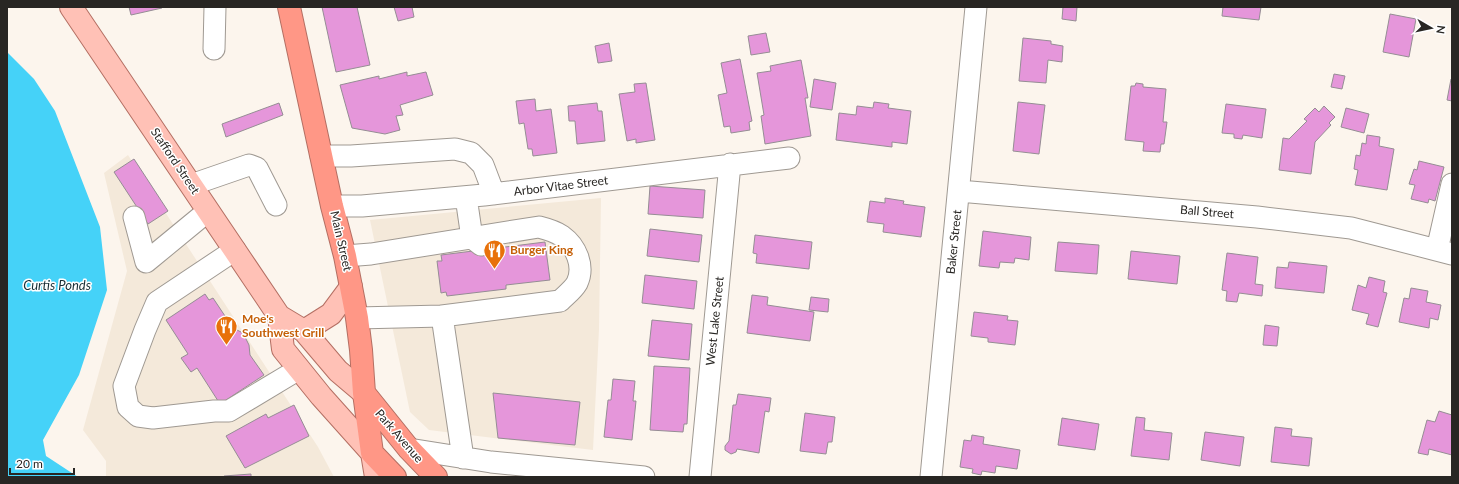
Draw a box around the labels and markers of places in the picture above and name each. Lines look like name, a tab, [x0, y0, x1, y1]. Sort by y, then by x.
restaurant icon: Burger King	[481, 237, 507, 270]
place label: Burger King	[510, 242, 574, 257]
place label: Moe's Southwest Grill	[242, 311, 324, 340]
restaurant icon: Moe's Southwest Grill	[214, 313, 240, 346]

